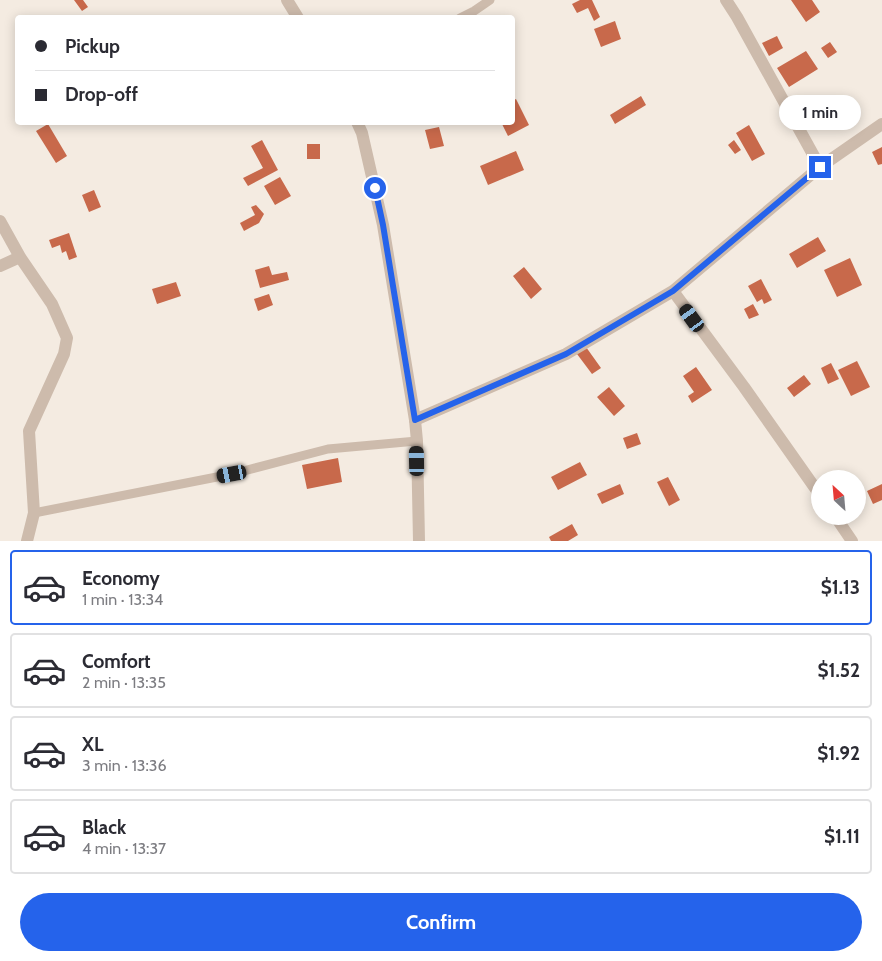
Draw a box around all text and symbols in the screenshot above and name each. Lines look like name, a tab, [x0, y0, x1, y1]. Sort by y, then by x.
text: Pickup	[65, 35, 120, 58]
text: Drop-off	[65, 83, 138, 106]
callout: 1 min	[779, 94, 861, 130]
text: 1 min	[802, 103, 838, 122]
route end	[809, 156, 831, 178]
route start	[364, 177, 386, 199]
car	[677, 301, 706, 335]
car	[409, 446, 424, 476]
car	[215, 464, 248, 484]
north arrow	[811, 470, 866, 525]
map controls	[811, 470, 866, 525]
icon: car	[22, 565, 67, 610]
text: Economy	[82, 567, 160, 590]
text: $1.13	[821, 576, 860, 599]
text: 1 min · 13:34	[82, 590, 163, 609]
icon: car	[22, 648, 67, 693]
text: Comfort	[82, 650, 151, 673]
text: $1.52	[817, 659, 860, 682]
text: 2 min · 13:35	[82, 673, 166, 692]
icon: car	[22, 731, 67, 776]
text: XL	[82, 733, 103, 756]
text: $1.92	[817, 742, 860, 765]
text: 3 min · 13:36	[82, 756, 167, 775]
icon: car	[22, 814, 67, 859]
text: Black	[82, 816, 126, 839]
text: $1.11	[824, 825, 860, 848]
text: 4 min · 13:37	[82, 839, 166, 858]
button: Confirm	[20, 893, 862, 951]

